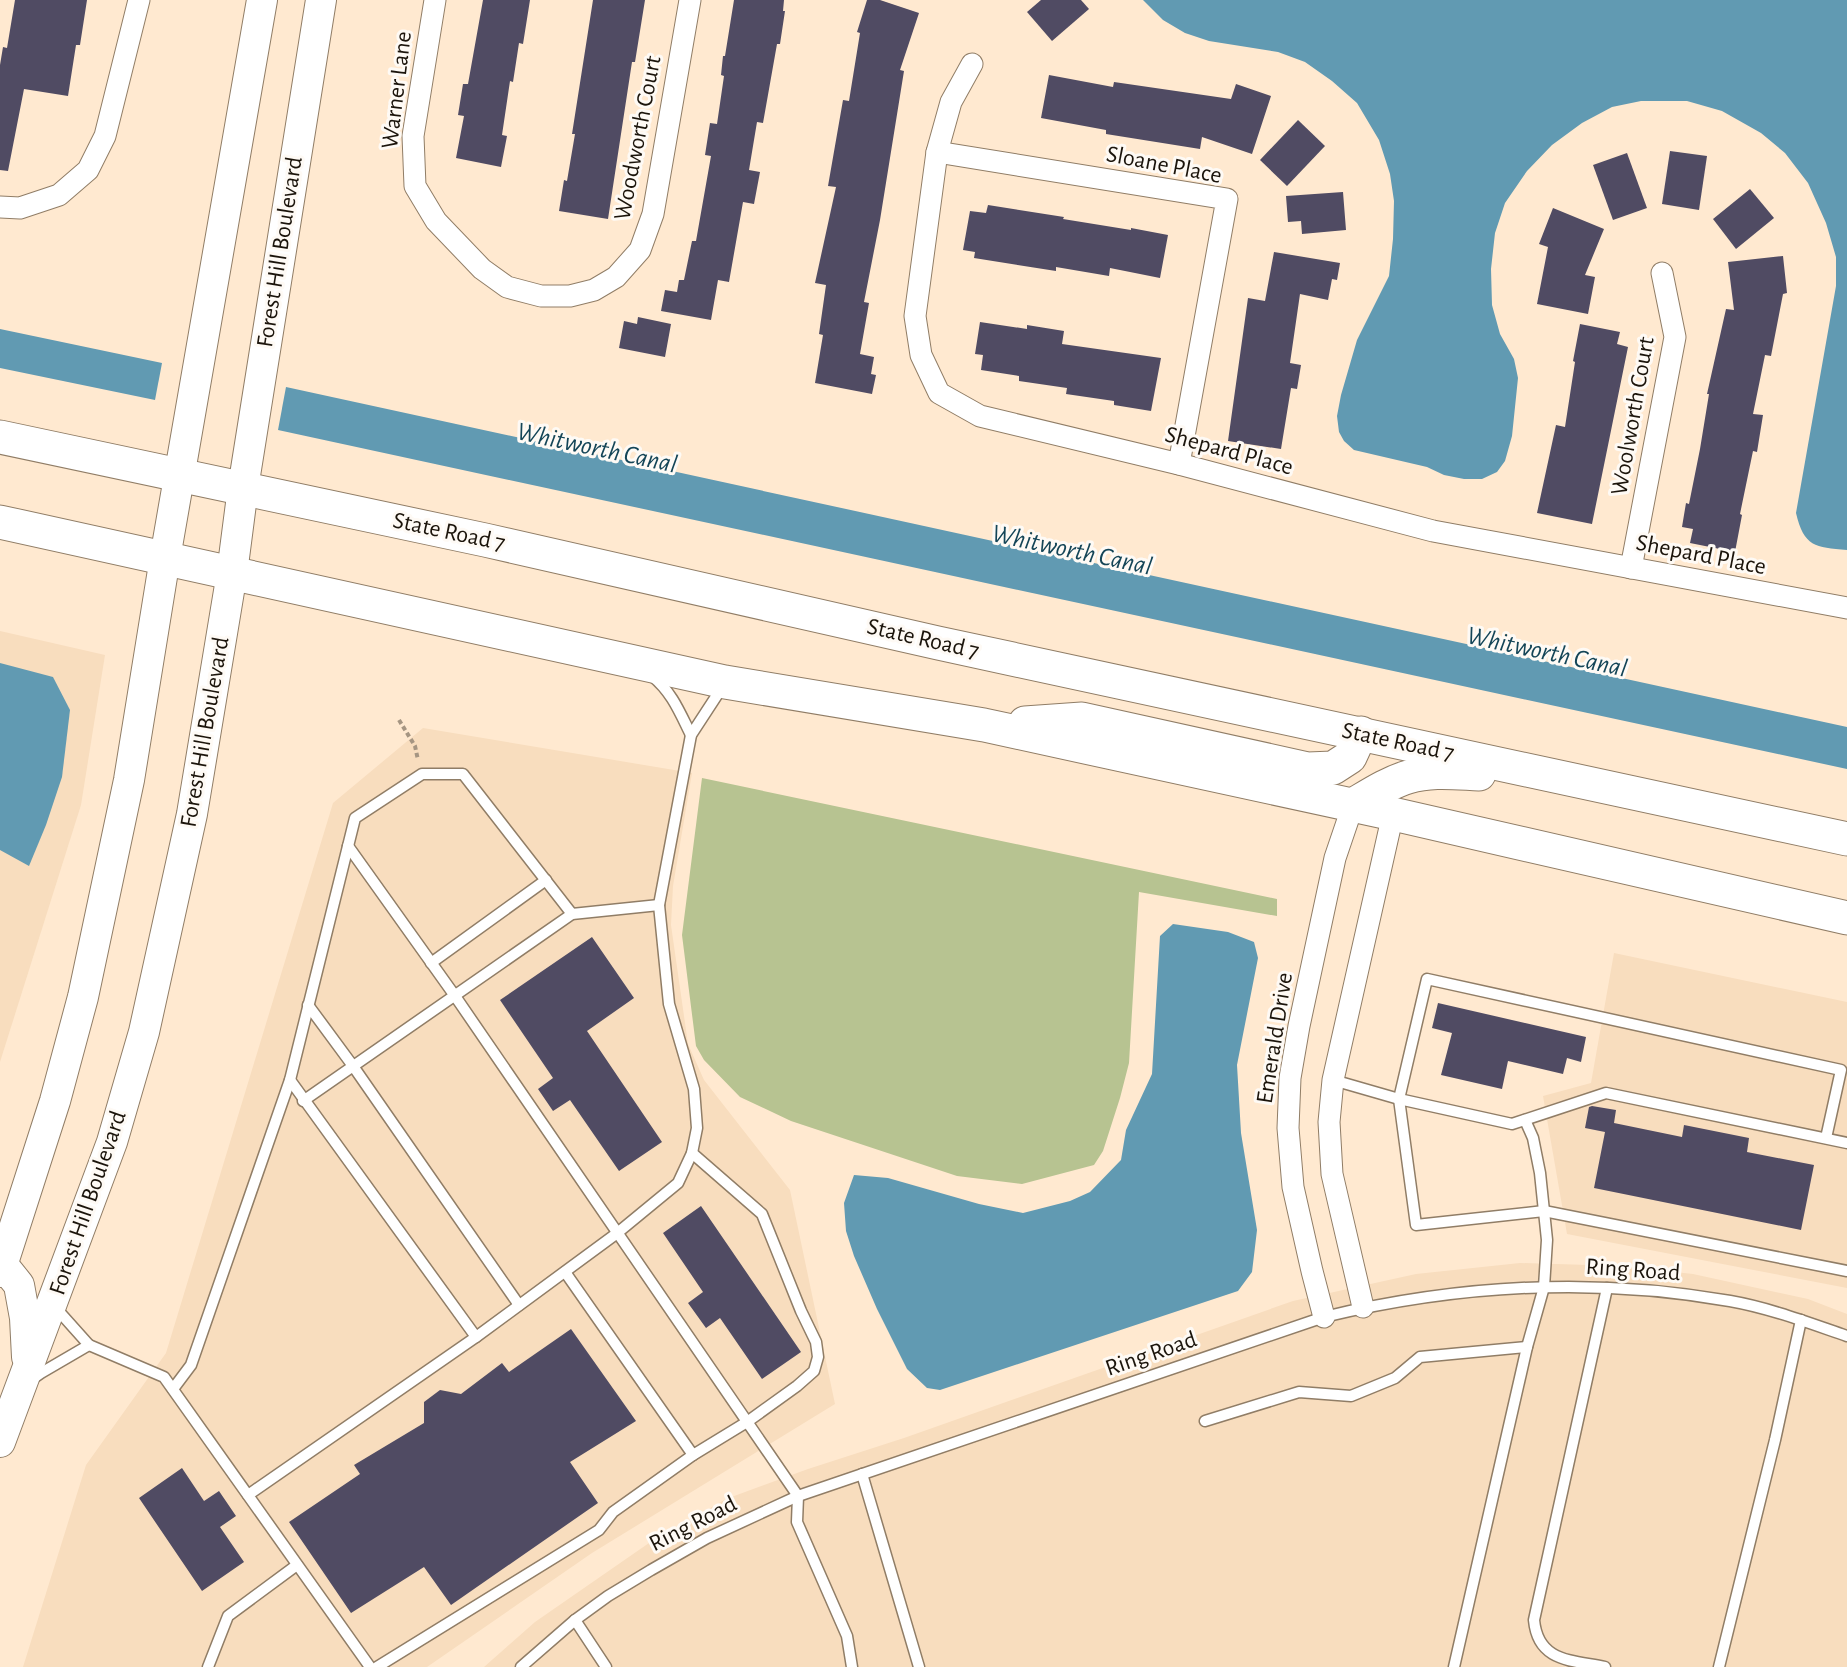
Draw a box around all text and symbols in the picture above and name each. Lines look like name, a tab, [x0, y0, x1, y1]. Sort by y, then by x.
street label: Warner Lane	[378, 30, 416, 150]
street label: Woodworth Court	[610, 54, 666, 222]
street label: Sloane Place	[1104, 142, 1224, 188]
street label: Forest Hill Boulevard	[253, 155, 307, 349]
street label: Woolworth Court	[1607, 335, 1659, 497]
water label: Whitworth Canal	[514, 418, 680, 478]
street label: Shepard Place	[1162, 422, 1296, 480]
street label: State Road 7	[391, 508, 507, 556]
water label: Whitworth Canal	[989, 520, 1155, 580]
street label: Shepard Place	[1634, 531, 1768, 579]
street label: State Road 7	[865, 614, 981, 664]
water label: Whitworth Canal	[1464, 622, 1630, 682]
street label: Forest Hill Boulevard	[176, 635, 234, 829]
street label: State Road 7	[1340, 718, 1456, 766]
street label: Emerald Drive	[1253, 971, 1297, 1105]
street label: Forest Hill Boulevard	[45, 1108, 131, 1298]
street label: Ring Road	[1585, 1255, 1681, 1285]
street label: Ring Road	[1102, 1327, 1200, 1381]
street label: Ring Road	[645, 1492, 741, 1556]

